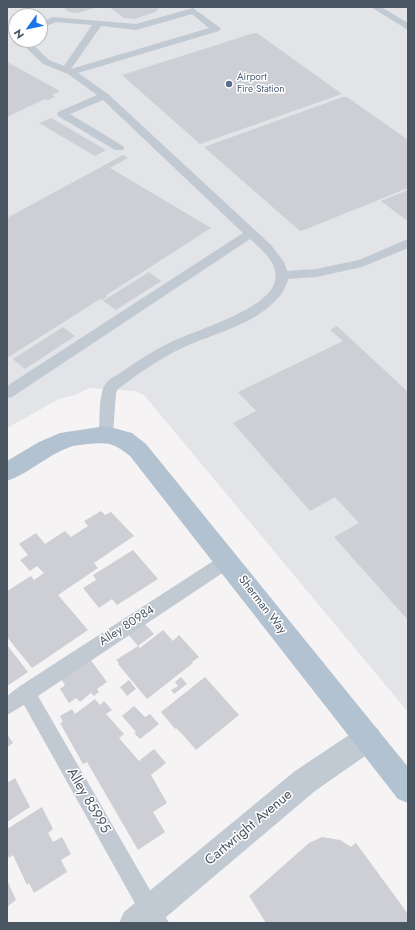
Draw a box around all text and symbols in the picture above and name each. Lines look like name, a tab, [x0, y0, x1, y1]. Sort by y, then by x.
north arrow	[8, 8, 48, 48]
text: N	[10, 26, 28, 42]
place label: Airport Fire Station	[237, 72, 284, 96]
marker: Airport Fire Station	[224, 79, 234, 89]
street label: Sherman Way	[235, 573, 289, 637]
street label: Alley 80984	[97, 603, 157, 649]
street label: Alley 85995	[63, 765, 113, 837]
street label: Cartwright Avenue	[202, 787, 296, 869]

